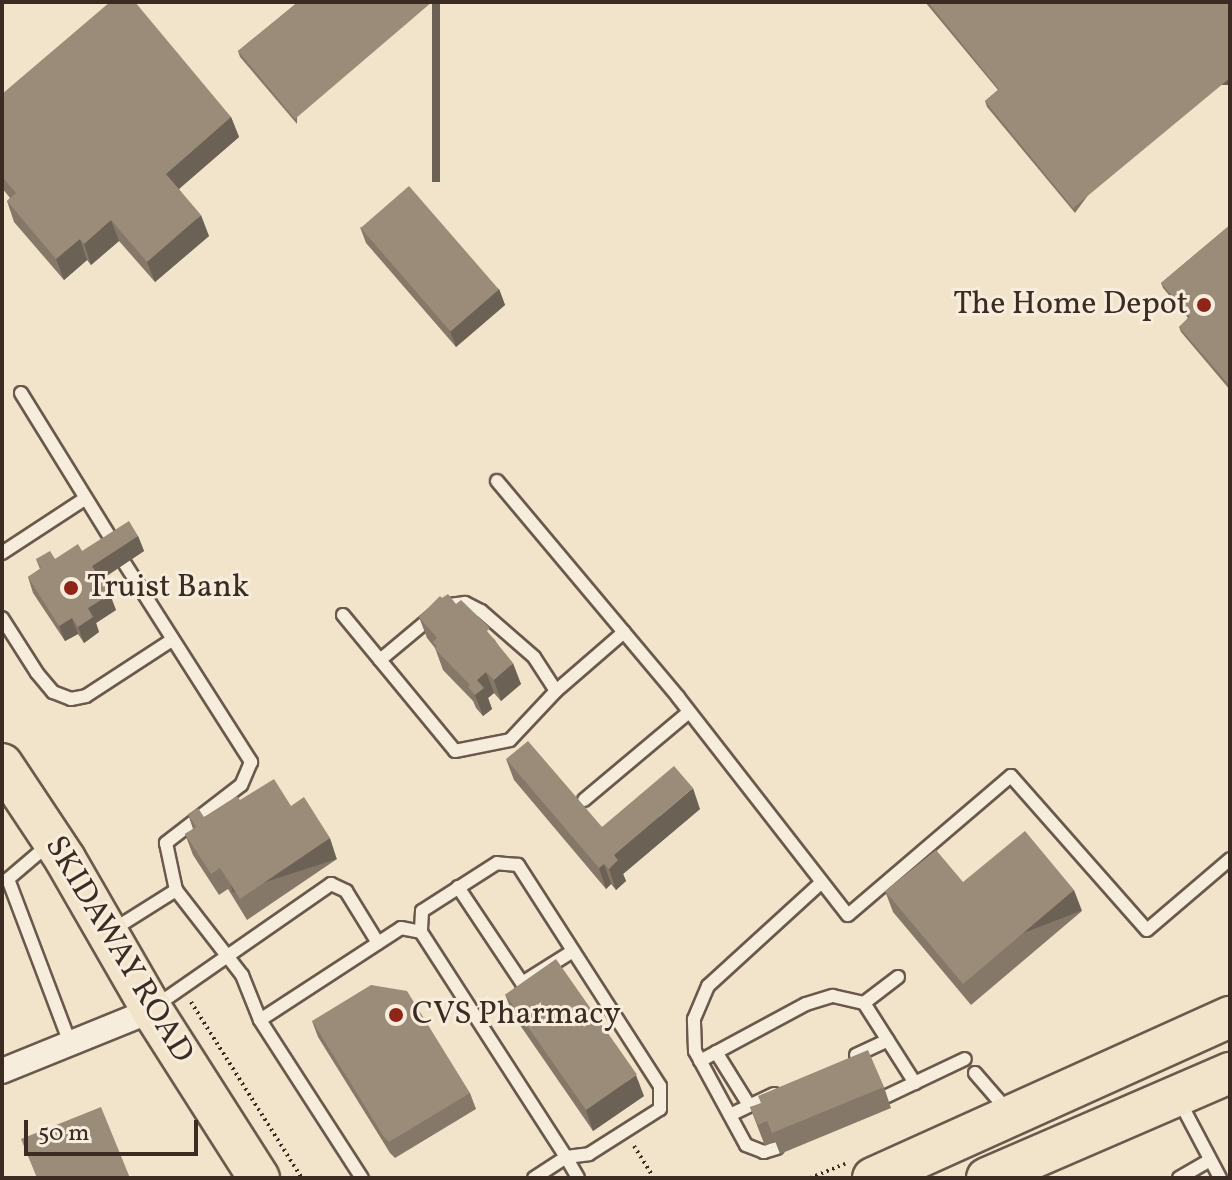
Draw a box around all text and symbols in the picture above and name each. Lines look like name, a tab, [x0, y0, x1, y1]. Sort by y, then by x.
place label: The Home Depot	[953, 286, 1188, 324]
marker: The Home Depot	[1195, 296, 1213, 314]
place label: Truist Bank	[87, 569, 249, 607]
marker: Truist Bank	[62, 579, 80, 597]
street label: SKIDAWAY ROAD	[35, 829, 201, 1071]
place label: CVS Pharmacy	[412, 996, 621, 1034]
marker: CVS Pharmacy	[387, 1006, 405, 1024]
scale bar	[28, 1104, 202, 1154]
text: 50 m	[38, 1117, 90, 1151]

